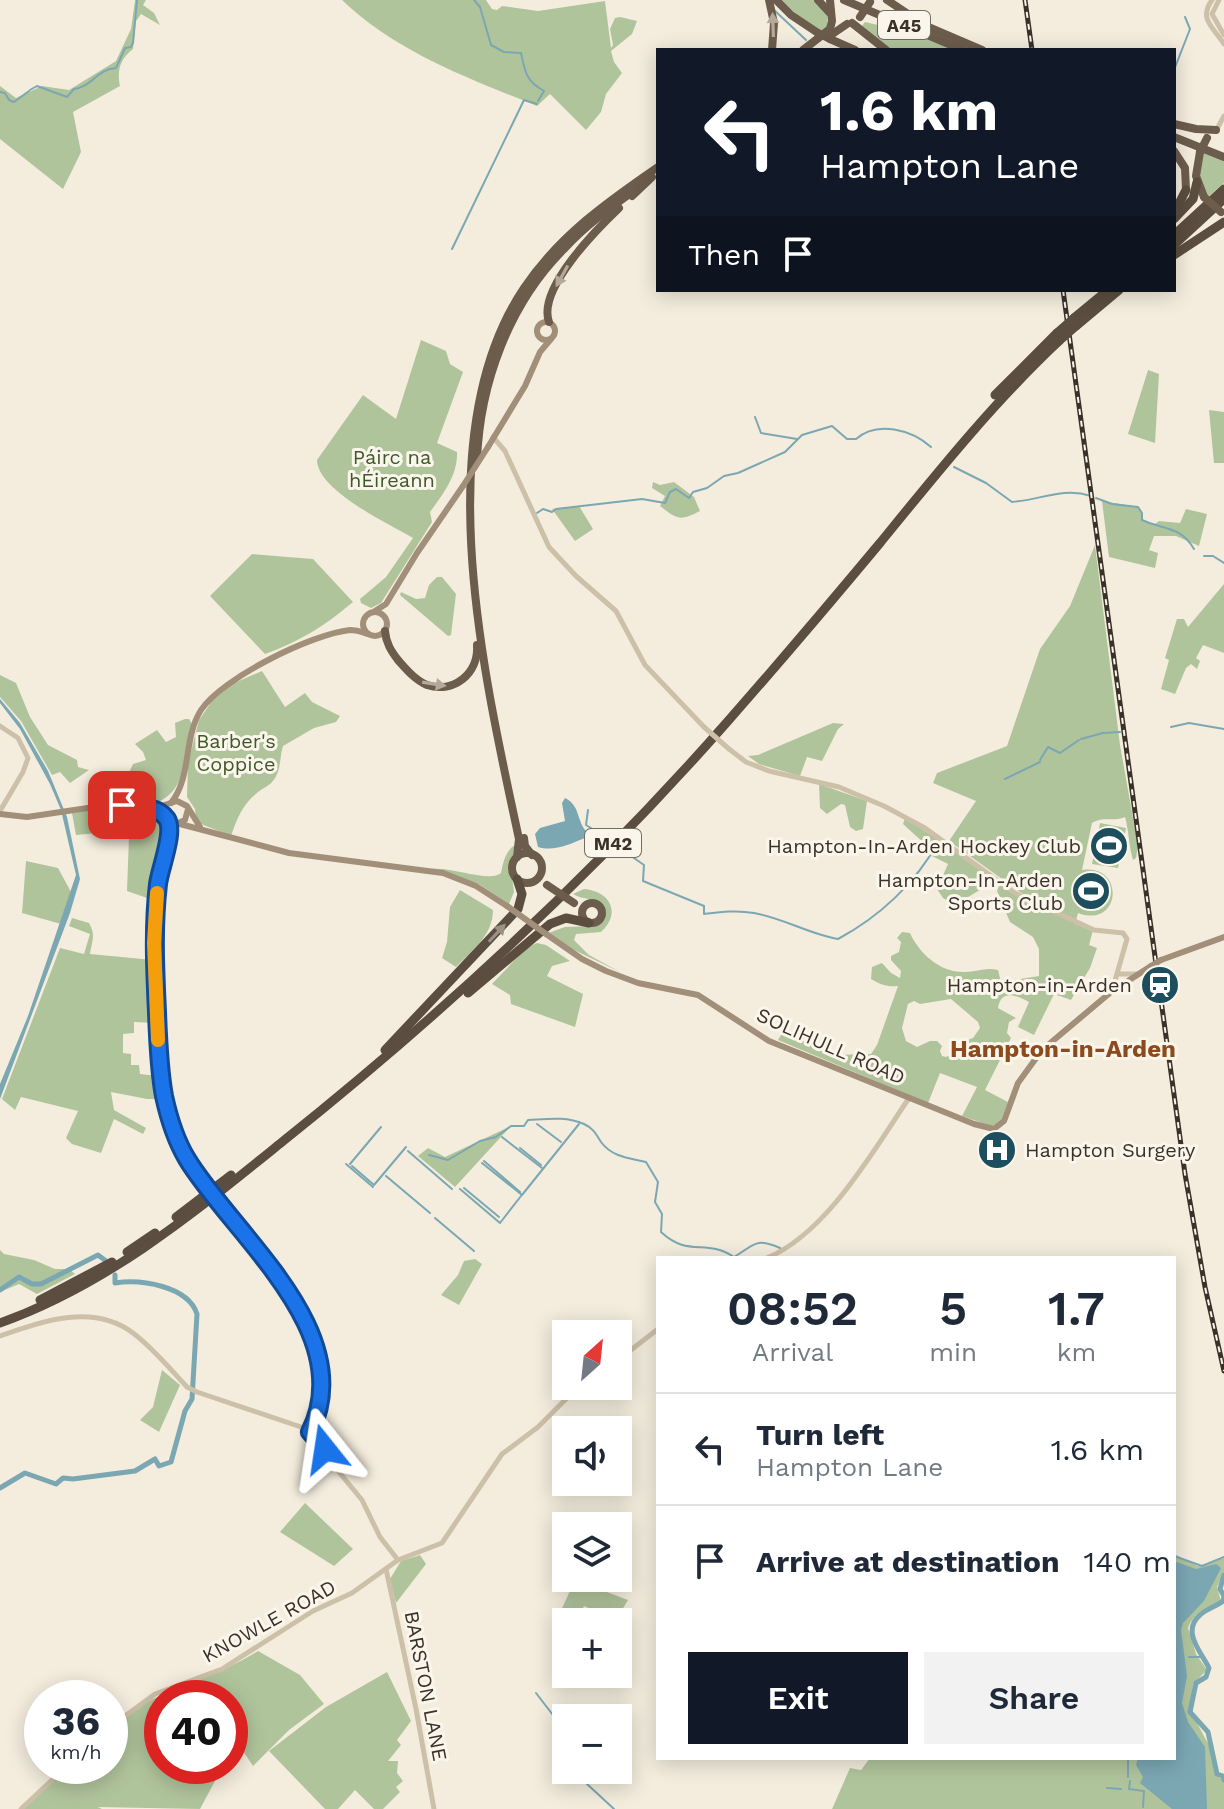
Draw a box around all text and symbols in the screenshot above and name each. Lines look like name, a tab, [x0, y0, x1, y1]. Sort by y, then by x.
road number: A45	[878, 11, 930, 39]
one-way arrow	[766, 12, 779, 37]
text: 1.6 km	[820, 78, 998, 144]
icon: left	[688, 80, 792, 184]
text: Hampton Lane	[820, 145, 1079, 187]
icon: arrive	[776, 232, 820, 276]
text: Then	[688, 237, 760, 272]
one-way arrow	[556, 264, 569, 287]
park label: Páirc na hÉireann	[349, 445, 435, 492]
one-way arrow	[422, 678, 447, 691]
park label: Barber's Coppice	[196, 729, 276, 776]
pin	[88, 771, 156, 839]
icon: arrive	[100, 783, 144, 827]
sports icon: Hampton-In-Arden Hockey Club	[1088, 825, 1130, 867]
road number: M42	[585, 829, 641, 857]
place label: Hampton-In-Arden Hockey Club	[767, 834, 1081, 858]
place label: Hampton-In-Arden Sports Club	[877, 868, 1063, 915]
sports icon: Hampton-In-Arden Sports Club	[1070, 870, 1112, 912]
one-way arrow	[487, 924, 505, 943]
station icon: Hampton-in-Arden	[1139, 964, 1181, 1006]
place label: Hampton-in-Arden	[947, 973, 1132, 997]
street label: SOLIHULL ROAD	[753, 1002, 909, 1090]
district label: Hampton-in-Arden	[950, 1035, 1176, 1063]
hospital icon: Hampton Surgery	[976, 1129, 1018, 1171]
place label: Hampton Surgery	[1025, 1138, 1196, 1162]
text: 08:52	[727, 1280, 858, 1337]
text: 5	[939, 1280, 967, 1337]
text: 1.7	[1048, 1280, 1105, 1337]
north arrow	[552, 1320, 632, 1400]
map controls	[552, 1320, 632, 1784]
text: Arrival	[752, 1337, 833, 1367]
text: min	[929, 1337, 977, 1367]
text: km	[1057, 1337, 1096, 1367]
position arrow	[283, 1407, 367, 1491]
button: sound	[552, 1416, 632, 1496]
text: Turn left	[756, 1417, 884, 1452]
icon: left	[688, 1427, 732, 1471]
text: 1.6 km	[1051, 1432, 1144, 1467]
text: Hampton Lane	[756, 1452, 943, 1482]
button: layers	[552, 1512, 632, 1592]
icon: arrive	[688, 1539, 732, 1583]
text: Arrive at destination	[756, 1544, 1060, 1579]
text: 140 m	[1084, 1544, 1171, 1579]
street label: KNOWLE ROAD	[198, 1574, 340, 1668]
button: +	[552, 1608, 632, 1688]
street label: BARSTON LANE	[400, 1609, 452, 1763]
button: Exit	[688, 1652, 908, 1744]
button: Share	[924, 1652, 1144, 1744]
speed limit sign: 40	[144, 1680, 248, 1784]
text: 36	[52, 1698, 100, 1745]
button: −	[552, 1704, 632, 1784]
text: km/h	[50, 1740, 102, 1764]

